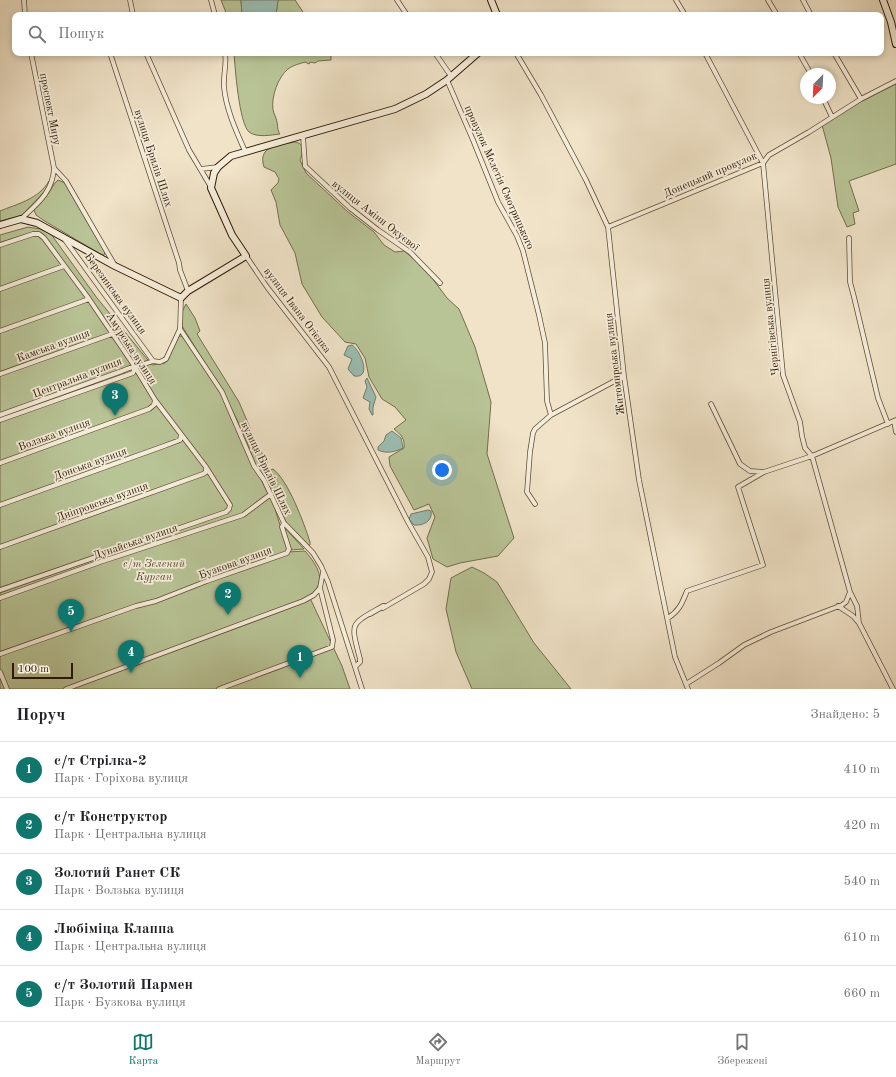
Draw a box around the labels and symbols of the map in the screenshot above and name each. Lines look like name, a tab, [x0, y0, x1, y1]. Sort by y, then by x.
north arrow	[800, 68, 836, 104]
street label: проспект Миру	[37, 72, 62, 146]
street label: провулок Мелетія Смотрицького	[462, 104, 535, 251]
street label: вулиця Брилів Шлях	[132, 108, 174, 209]
street label: Донецький провулок	[662, 151, 759, 200]
street label: вулиця Аміни Окуєвої	[329, 179, 421, 254]
street label: Березинська вулиця	[82, 251, 148, 337]
street label: вулиця Івана Огієнка	[261, 266, 333, 356]
street label: Чернігівська вулиця	[761, 277, 782, 376]
street label: Амурська вулиця	[103, 311, 158, 387]
street label: Житомирська вулиця	[604, 312, 627, 415]
street label: Камська вулиця	[16, 328, 92, 365]
street label: Центральна вулиця	[31, 356, 124, 400]
pin: 3	[102, 383, 128, 416]
street label: Волзька вулиця	[17, 417, 92, 454]
street label: вулиця Брилів Шлях	[238, 420, 293, 517]
street label: Донська вулиця	[53, 446, 129, 483]
your location	[432, 460, 452, 480]
street label: Дніпровська вулиця	[55, 481, 150, 524]
street label: Дунайська вулиця	[92, 523, 179, 562]
street label: Бузкова вулиця	[198, 545, 274, 582]
park label: с/т Зелений Курган	[123, 558, 186, 583]
pin: 2	[215, 582, 241, 615]
pin: 5	[58, 599, 84, 632]
pin: 4	[118, 640, 144, 673]
pin: 1	[287, 645, 313, 678]
scale bar	[12, 661, 73, 680]

